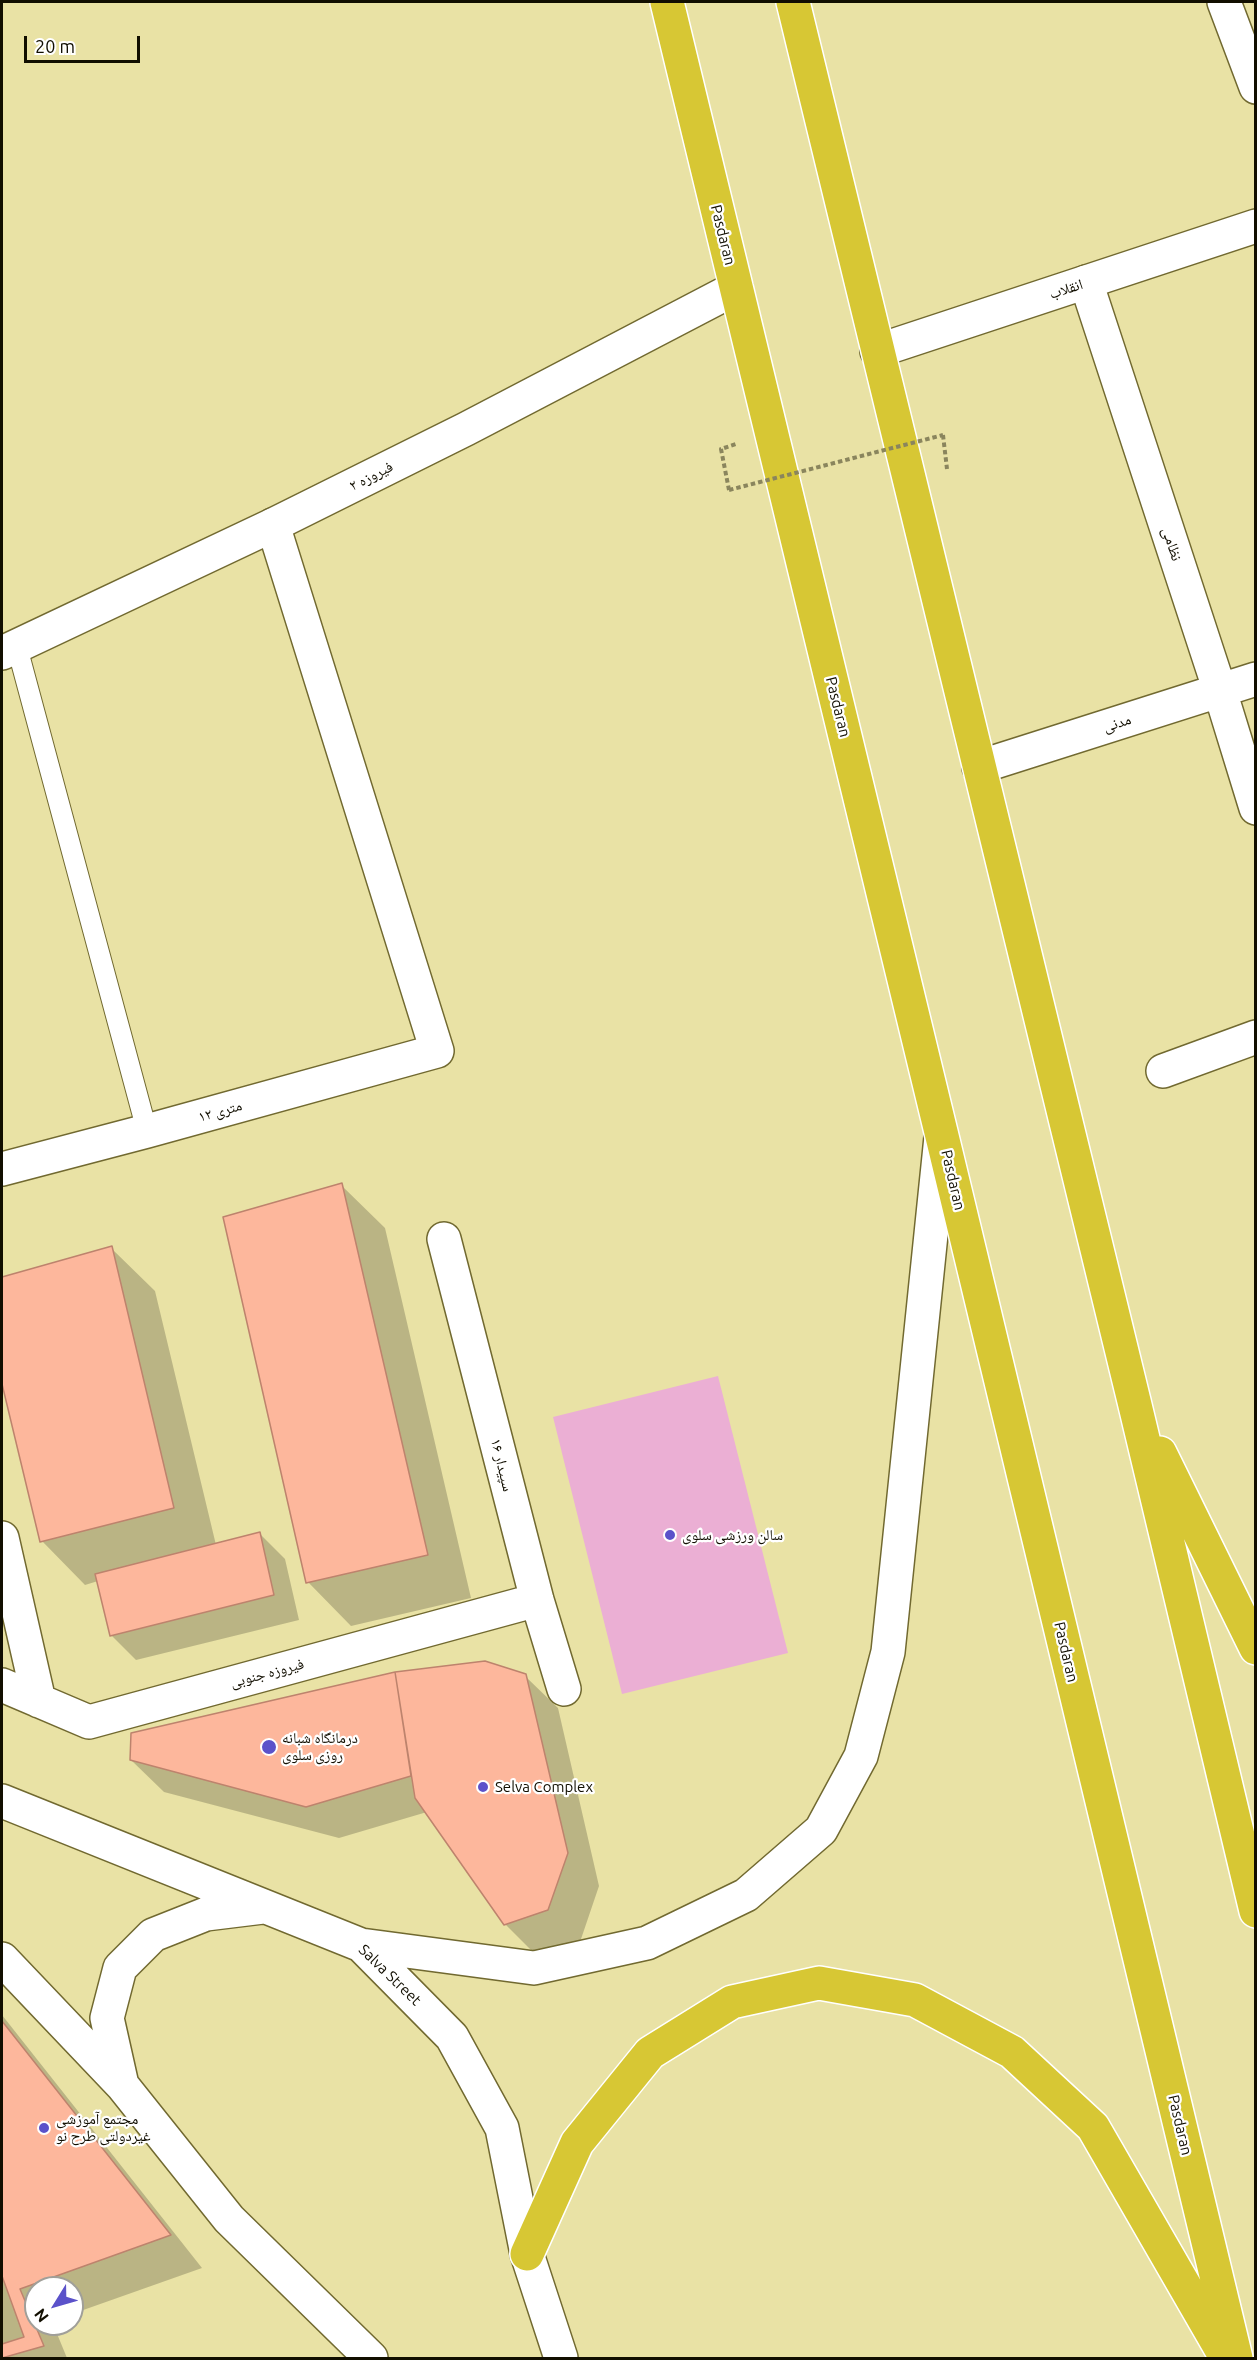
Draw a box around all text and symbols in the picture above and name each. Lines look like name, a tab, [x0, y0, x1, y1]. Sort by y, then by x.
scale bar	[27, 24, 142, 62]
text: 20 m	[35, 36, 75, 56]
street label: Pasdaran	[707, 203, 739, 267]
street label: انقلاب	[1047, 275, 1085, 303]
street label: فیروزه ٢	[346, 457, 396, 495]
street label: نظامی	[1158, 525, 1186, 563]
street label: Pasdaran	[822, 675, 854, 739]
street label: مدنی	[1101, 710, 1133, 736]
street label: ۱۲ متری	[196, 1096, 244, 1126]
street label: Pasdaran	[937, 1148, 969, 1212]
street label: سپیدار ۱۶	[487, 1437, 517, 1493]
place label: سالن ورزشی سلوی	[682, 1526, 783, 1544]
marker: سالن ورزشی سلوی	[663, 1528, 677, 1542]
street label: Pasdaran	[1050, 1620, 1082, 1684]
street label: فیروزه جنوبی	[228, 1655, 306, 1691]
place label: درمانگاه شبانه روزی سلوی	[282, 1729, 358, 1764]
marker: درمانگاه شبانه روزی سلوی	[260, 1738, 278, 1756]
place label: Selva Complex	[495, 1778, 593, 1796]
marker: Selva Complex	[476, 1780, 490, 1794]
street label: Salva Street	[355, 1941, 425, 2009]
street label: Pasdaran	[1164, 2093, 1196, 2157]
place label: مجتمع آموزشی غیردولتی طرح نو	[56, 2110, 151, 2145]
marker: مجتمع آموزشی غیردولتی طرح نو	[37, 2121, 51, 2135]
north arrow	[24, 2276, 84, 2336]
text: N	[30, 2305, 52, 2326]

